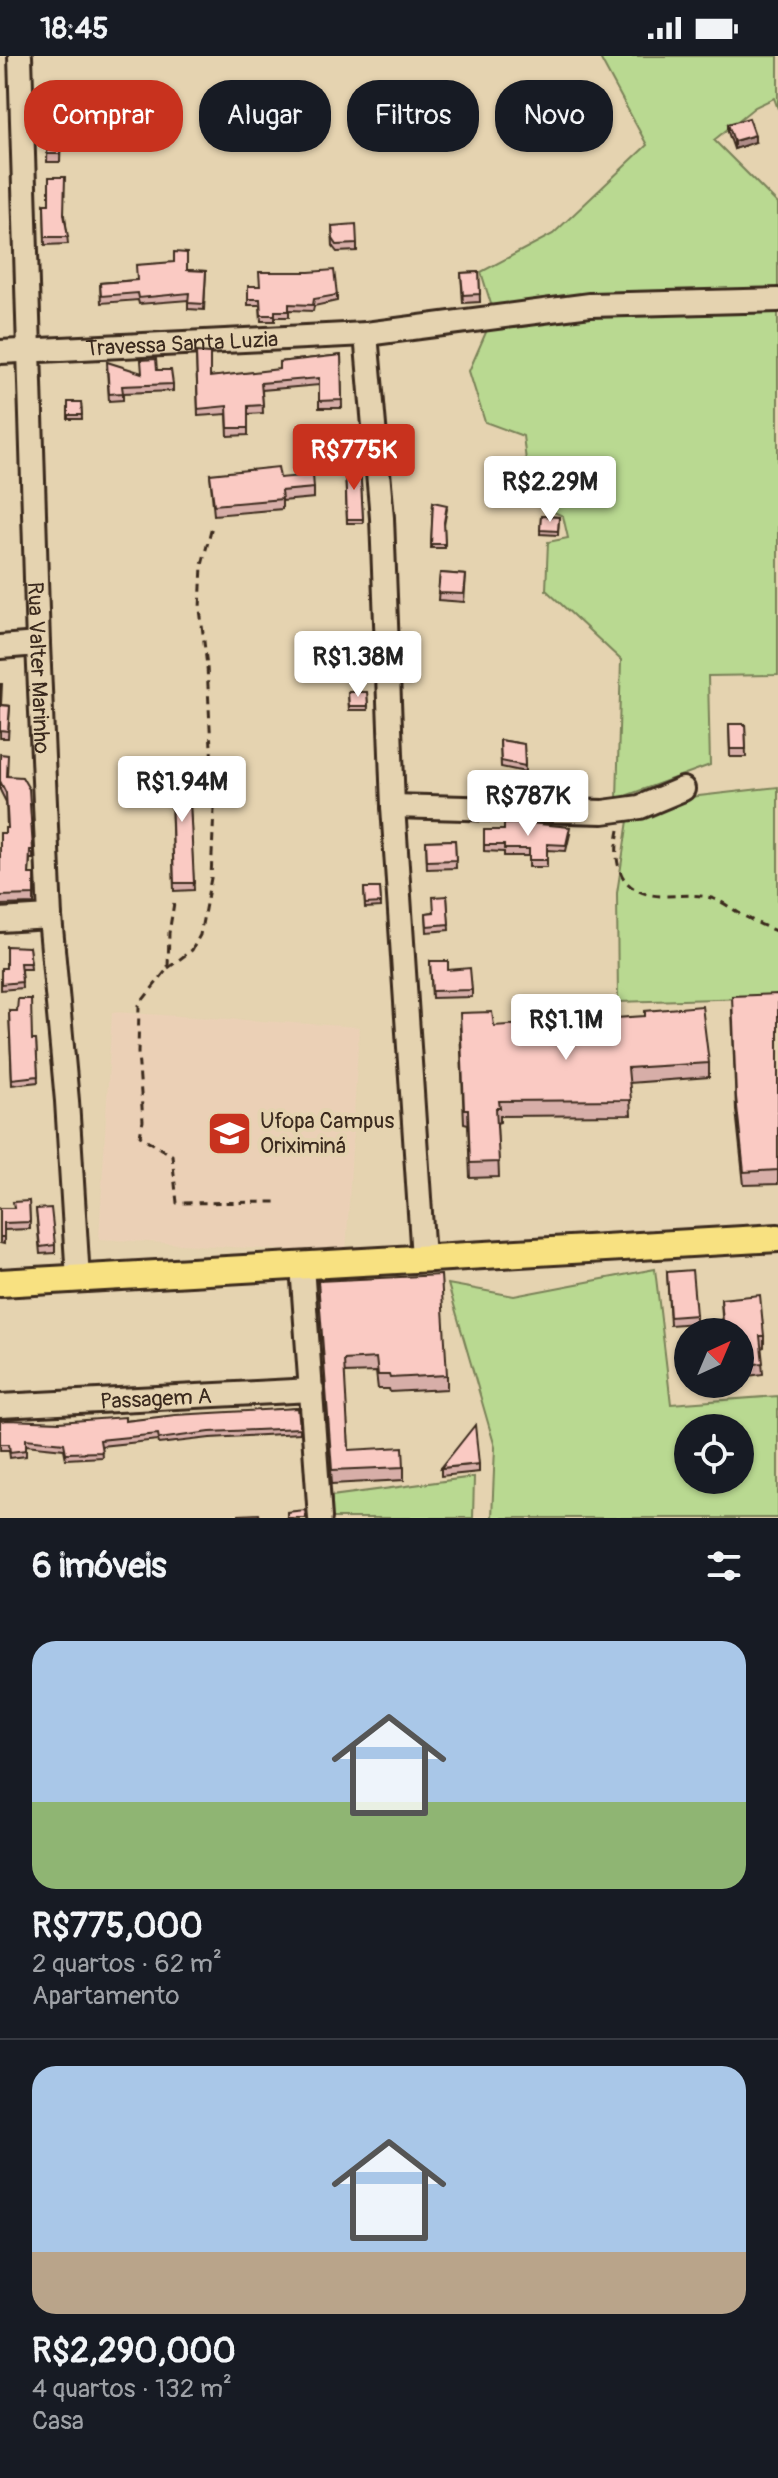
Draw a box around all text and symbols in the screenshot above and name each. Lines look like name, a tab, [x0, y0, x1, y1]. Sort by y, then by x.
text: 18:45	[40, 10, 109, 47]
chip: Comprar	[24, 80, 183, 152]
chip: Alugar	[199, 80, 331, 152]
chip: Filtros	[347, 80, 479, 152]
chip: Novo	[495, 80, 613, 152]
street label: Travessa Santa Luzia	[85, 325, 279, 363]
pin: R$775K	[289, 424, 419, 492]
text: R$775K	[311, 434, 397, 466]
pin: R$2.29M	[476, 456, 624, 524]
text: R$2.29M	[502, 466, 598, 498]
street label: Rua Valter Marinho	[21, 581, 56, 755]
pin: R$1.38M	[284, 631, 432, 699]
text: R$1.38M	[312, 641, 404, 673]
pin: R$1.94M	[108, 756, 256, 824]
text: R$1.94M	[136, 766, 228, 798]
pin: R$787K	[463, 770, 593, 838]
text: R$787K	[485, 780, 571, 812]
pin: R$1.1M	[501, 994, 631, 1062]
text: R$1.1M	[529, 1004, 603, 1036]
place label: Ufopa Campus Oriximiná	[260, 1107, 394, 1160]
school or university icon: Ufopa Campus Oriximiná	[205, 1109, 253, 1157]
north arrow	[674, 1318, 754, 1398]
map controls	[674, 1318, 754, 1494]
street label: Passagem A	[99, 1382, 212, 1416]
button: locate	[674, 1414, 754, 1494]
icon: filters	[702, 1544, 746, 1588]
text: 6 imóveis	[32, 1545, 167, 1588]
icon: home	[317, 1693, 461, 1837]
text: R$775,000	[32, 1905, 203, 1948]
text: 2 quartos · 62 m²	[32, 1948, 222, 1980]
text: Apartamento	[32, 1980, 179, 2012]
icon: home	[317, 2118, 461, 2262]
text: R$2,290,000	[32, 2330, 236, 2373]
text: 4 quartos · 132 m²	[32, 2373, 232, 2405]
text: Casa	[32, 2405, 84, 2437]

